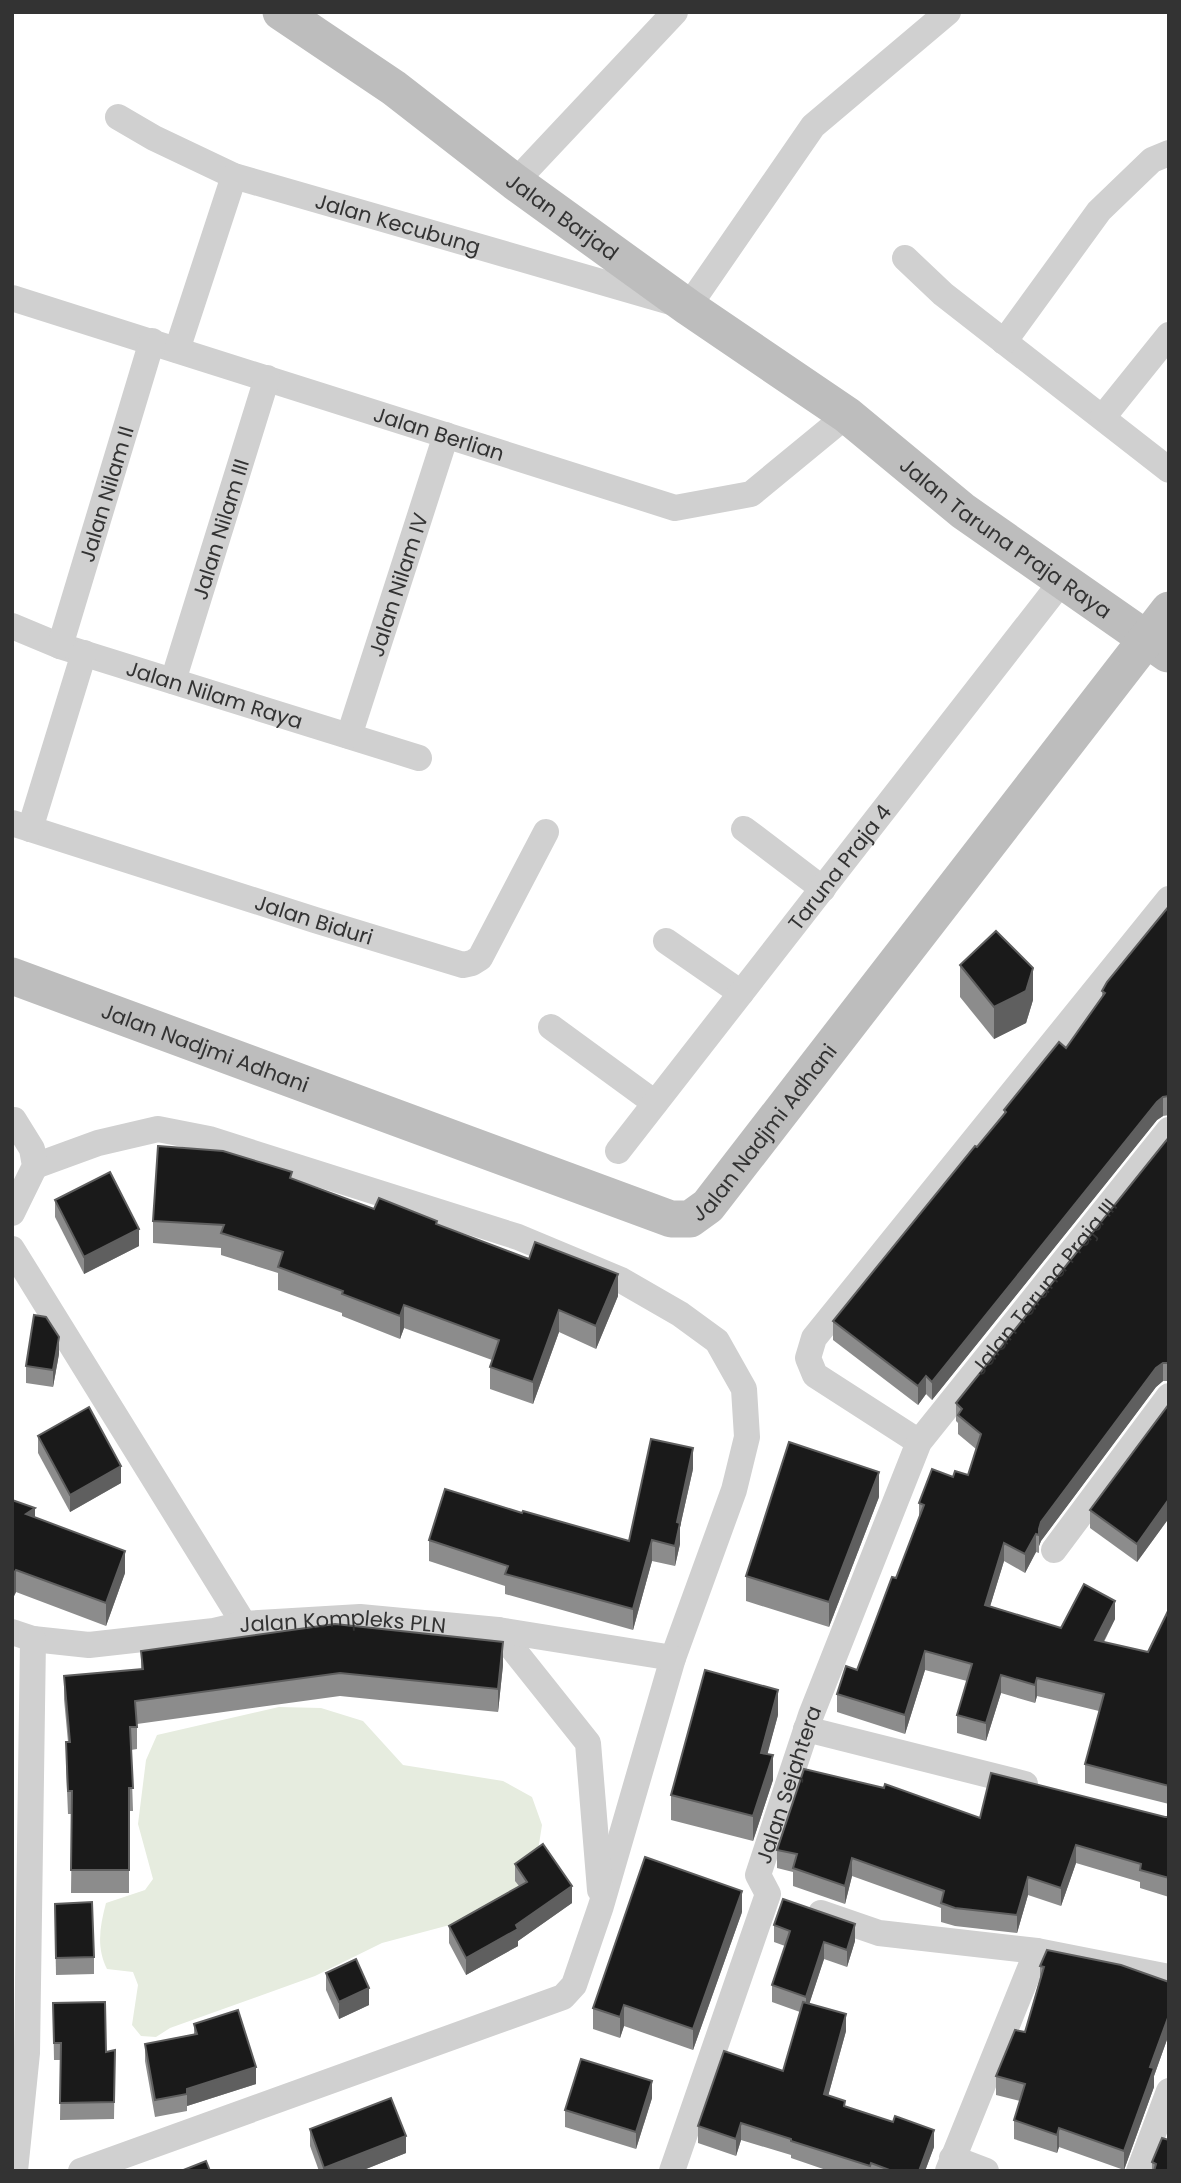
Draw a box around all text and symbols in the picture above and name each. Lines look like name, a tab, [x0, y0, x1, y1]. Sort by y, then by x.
street label: Jalan Barjad	[500, 166, 625, 267]
street label: Jalan Kecubung	[312, 186, 484, 261]
street label: Jalan Berlian	[370, 399, 508, 468]
street label: Jalan Nilam II	[72, 422, 140, 565]
street label: Jalan Taruna Praja Raya	[894, 450, 1118, 625]
street label: Jalan Nilam III	[185, 455, 256, 603]
street label: Jalan Nilam IV	[361, 509, 435, 660]
street label: Jalan Nilam Raya	[123, 653, 306, 735]
street label: Taruna Praja 4	[781, 798, 898, 936]
street label: Jalan Biduri	[251, 887, 377, 951]
street label: Jalan Nadjmi Adhani	[97, 996, 313, 1099]
street label: Jalan Nadjmi Adhani	[686, 1037, 843, 1228]
street label: Jalan Taruna Praja III	[964, 1192, 1123, 1381]
street label: Jalan Kompleks PLN	[238, 1602, 447, 1640]
street label: Jalan Sejahtera	[748, 1701, 828, 1867]

